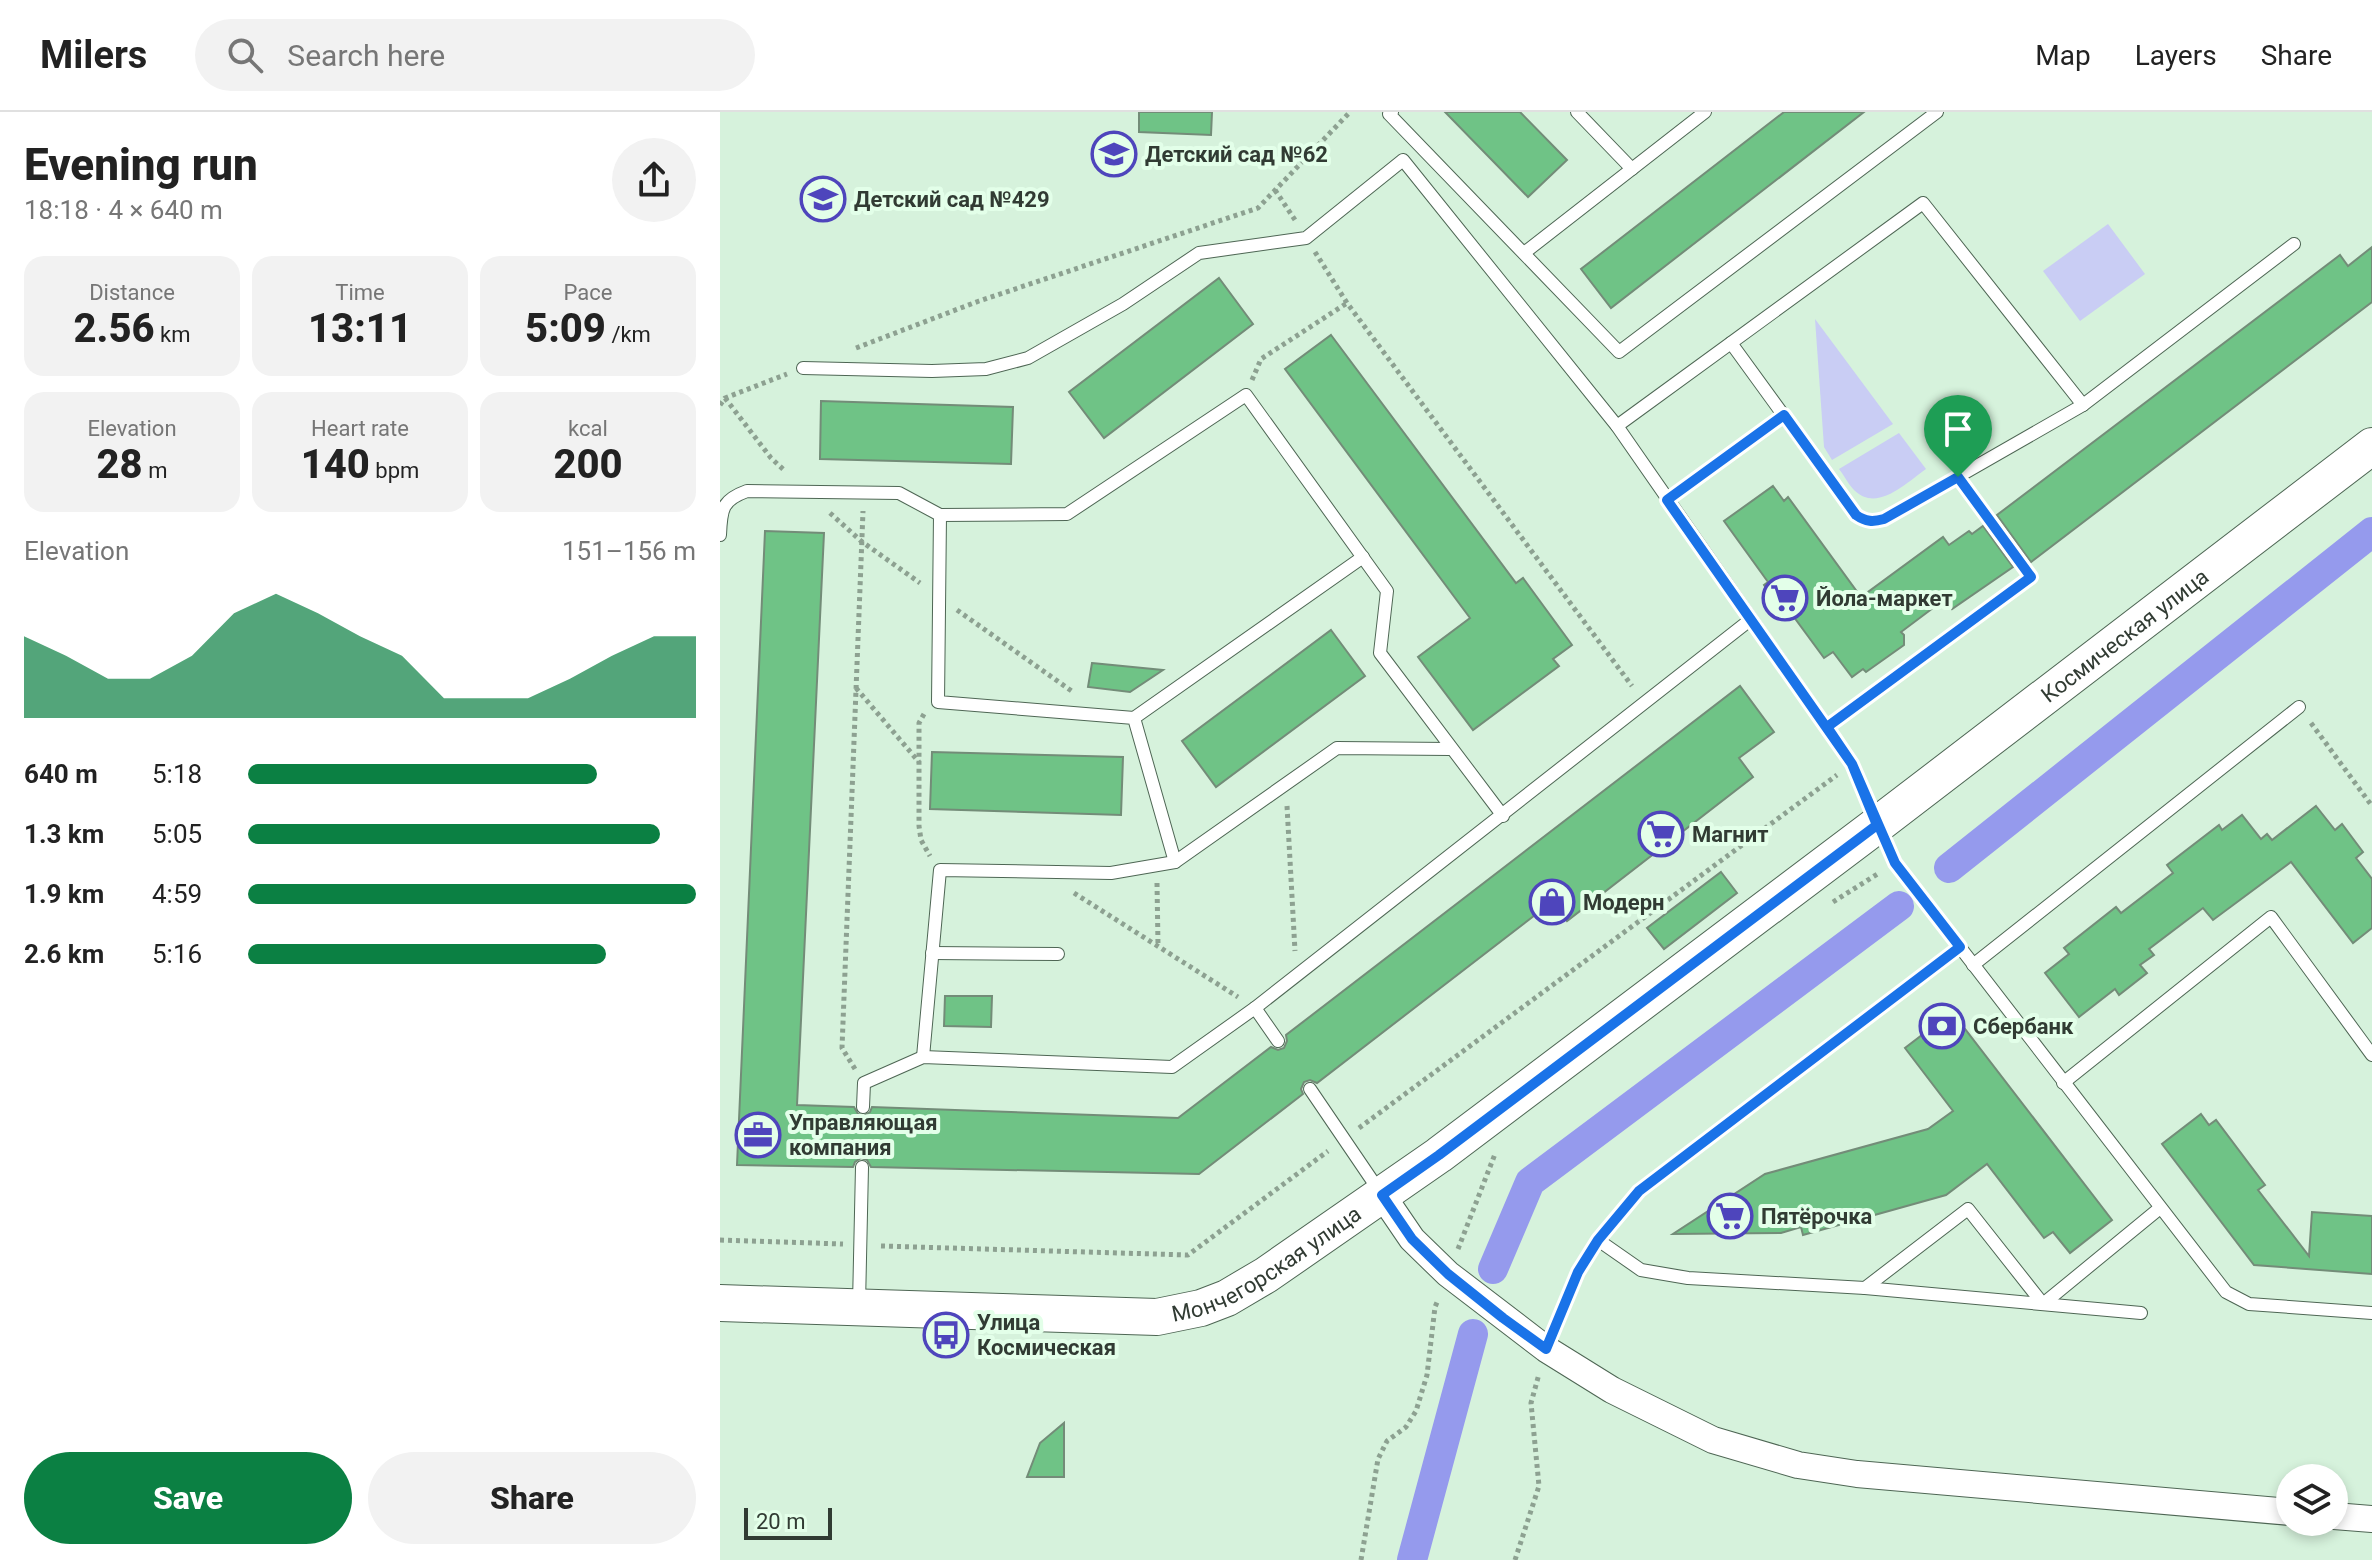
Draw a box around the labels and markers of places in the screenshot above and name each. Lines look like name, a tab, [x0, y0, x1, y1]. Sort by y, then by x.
school or university icon: Детский сад №62	[1090, 130, 1138, 178]
place label: Детский сад №62	[1145, 142, 1328, 167]
school or university icon: Детский сад №429	[799, 175, 847, 223]
place label: Детский сад №429	[854, 187, 1050, 212]
pin	[1924, 395, 1992, 477]
supermarket icon: Йола-маркет	[1761, 574, 1809, 622]
place label: Йола-маркет	[1816, 586, 1953, 611]
supermarket icon: Магнит	[1637, 810, 1685, 858]
place label: Магнит	[1692, 822, 1768, 847]
shop icon: Модерн	[1528, 878, 1576, 926]
place label: Модерн	[1583, 890, 1665, 915]
bank icon: Сбербанк	[1918, 1002, 1966, 1050]
place label: Сбербанк	[1973, 1014, 2074, 1039]
place label: Управляющая компания	[789, 1110, 938, 1160]
office icon: Управляющая компания	[734, 1111, 782, 1159]
supermarket icon: Пятёрочка	[1706, 1192, 1754, 1240]
place label: Пятёрочка	[1761, 1204, 1873, 1229]
place label: Улица Космическая	[977, 1310, 1116, 1360]
bus stop icon: Улица Космическая	[922, 1311, 970, 1359]

